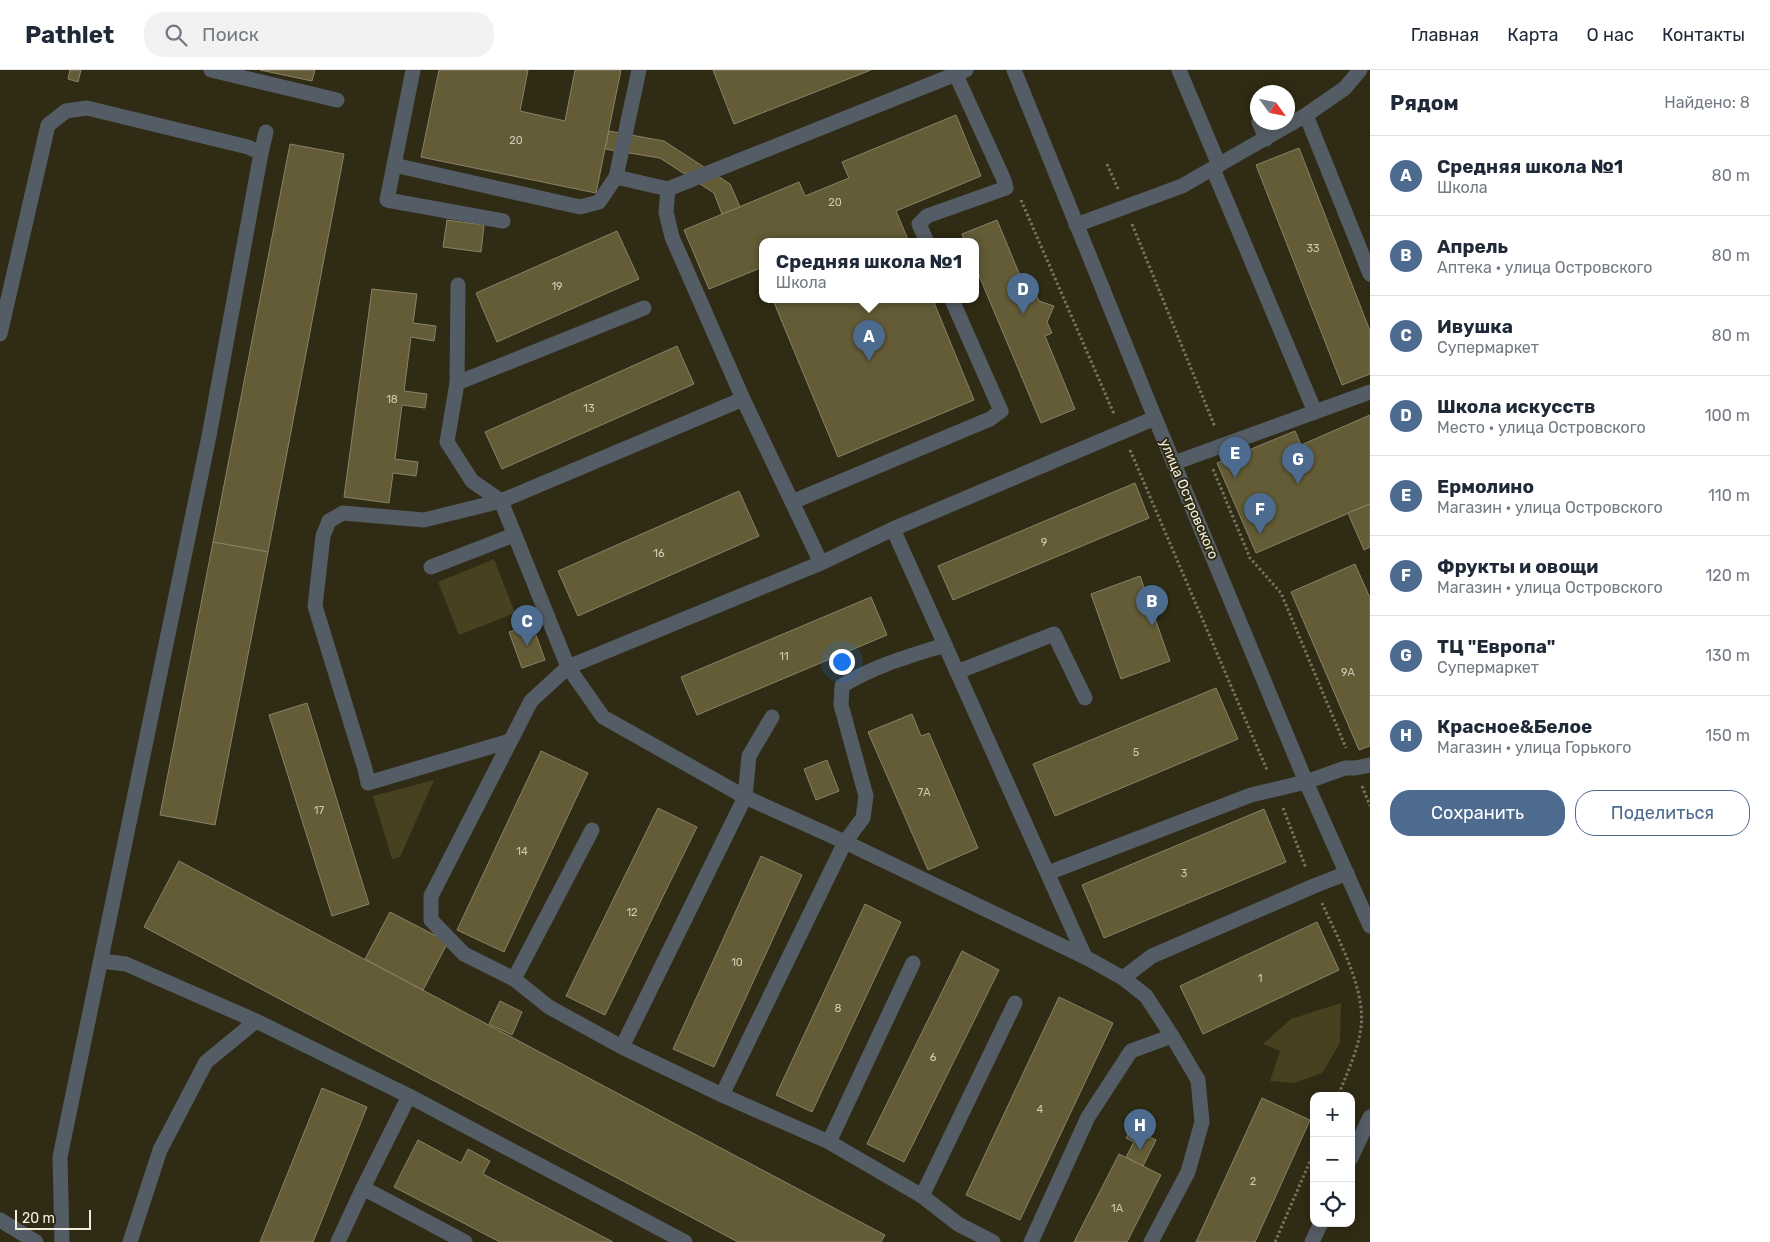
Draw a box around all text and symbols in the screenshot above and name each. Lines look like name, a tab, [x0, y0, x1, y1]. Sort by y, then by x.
search box	[144, 12, 494, 57]
text: Pathlet	[25, 21, 114, 49]
icon: search	[162, 21, 190, 49]
text: Поиск	[202, 23, 259, 46]
text: Главная	[1411, 24, 1479, 46]
text: Карта	[1507, 24, 1559, 46]
text: О нас	[1587, 24, 1634, 46]
text: Контакты	[1662, 24, 1745, 46]
north arrow	[1250, 85, 1295, 130]
text: Рядом	[1390, 90, 1459, 115]
text: Найдено: 8	[1664, 93, 1750, 112]
house number: 20	[509, 134, 523, 147]
text: Средняя школа №1	[1437, 155, 1623, 178]
text: A	[1400, 166, 1412, 185]
text: 80 m	[1712, 166, 1750, 185]
text: Школа	[1437, 178, 1488, 197]
house number: 20	[828, 196, 842, 209]
text: Апрель	[1437, 235, 1508, 258]
popup	[759, 238, 979, 303]
house number: 33	[1306, 242, 1320, 255]
text: B	[1400, 246, 1412, 265]
text: 80 m	[1712, 246, 1750, 265]
text: Средняя школа №1	[776, 250, 962, 273]
text: Аптека · улица Островского	[1437, 258, 1652, 277]
text: Школа	[776, 273, 827, 292]
pin: D	[1007, 273, 1039, 314]
house number: 19	[551, 280, 563, 293]
text: Ивушка	[1437, 315, 1513, 338]
pin: A	[853, 320, 885, 361]
text: C	[1400, 326, 1412, 345]
text: 80 m	[1712, 326, 1750, 345]
text: Супермаркет	[1437, 338, 1539, 357]
house number: 18	[386, 393, 398, 406]
text: Школа искусств	[1437, 395, 1596, 418]
house number: 13	[583, 402, 595, 415]
text: D	[1400, 406, 1412, 425]
text: 100 m	[1705, 406, 1750, 425]
text: Место · улица Островского	[1437, 418, 1646, 437]
street label: улица Островского	[1156, 436, 1222, 562]
pin: E	[1219, 437, 1251, 478]
pin: G	[1282, 443, 1314, 484]
text: Ермолино	[1437, 475, 1534, 498]
text: E	[1401, 486, 1411, 505]
text: 110 m	[1708, 486, 1750, 505]
pin: F	[1244, 493, 1276, 534]
text: Магазин · улица Островского	[1437, 498, 1663, 517]
house number: 9	[1041, 536, 1047, 549]
house number: 16	[653, 547, 665, 560]
text: Фрукты и овощи	[1437, 555, 1598, 578]
text: F	[1401, 566, 1411, 585]
text: 120 m	[1705, 566, 1750, 585]
text: Магазин · улица Островского	[1437, 578, 1663, 597]
pin: B	[1136, 585, 1168, 626]
pin: C	[511, 605, 543, 646]
text: ТЦ "Европа"	[1437, 635, 1555, 658]
text: G	[1400, 646, 1412, 665]
text: 130 m	[1705, 646, 1750, 665]
your location	[829, 649, 855, 675]
house number: 11	[779, 650, 789, 663]
text: Супермаркет	[1437, 658, 1539, 677]
house number: 9А	[1341, 666, 1356, 679]
text: Красное&Белое	[1437, 715, 1592, 738]
text: H	[1400, 726, 1412, 745]
text: 150 m	[1705, 726, 1750, 745]
text: Магазин · улица Горького	[1437, 738, 1631, 757]
house number: 5	[1133, 746, 1140, 759]
house number: 7А	[917, 786, 931, 799]
button: Сохранить	[1390, 790, 1565, 836]
button: Поделиться	[1575, 790, 1750, 836]
house number: 17	[314, 804, 325, 817]
house number: 14	[516, 845, 528, 858]
house number: 3	[1181, 867, 1188, 880]
house number: 12	[626, 906, 638, 919]
house number: 10	[731, 956, 743, 969]
house number: 1	[1258, 972, 1262, 985]
house number: 8	[835, 1002, 842, 1015]
house number: 6	[930, 1051, 937, 1064]
map controls	[1310, 1092, 1355, 1227]
button: +	[1310, 1092, 1355, 1137]
house number: 4	[1037, 1103, 1044, 1116]
pin: H	[1124, 1109, 1156, 1150]
button: −	[1310, 1137, 1355, 1182]
house number: 2	[1250, 1175, 1256, 1188]
button: locate	[1310, 1182, 1355, 1227]
house number: 1А	[1111, 1202, 1124, 1215]
scale bar	[15, 1207, 91, 1230]
text: 20 m	[22, 1210, 55, 1227]

